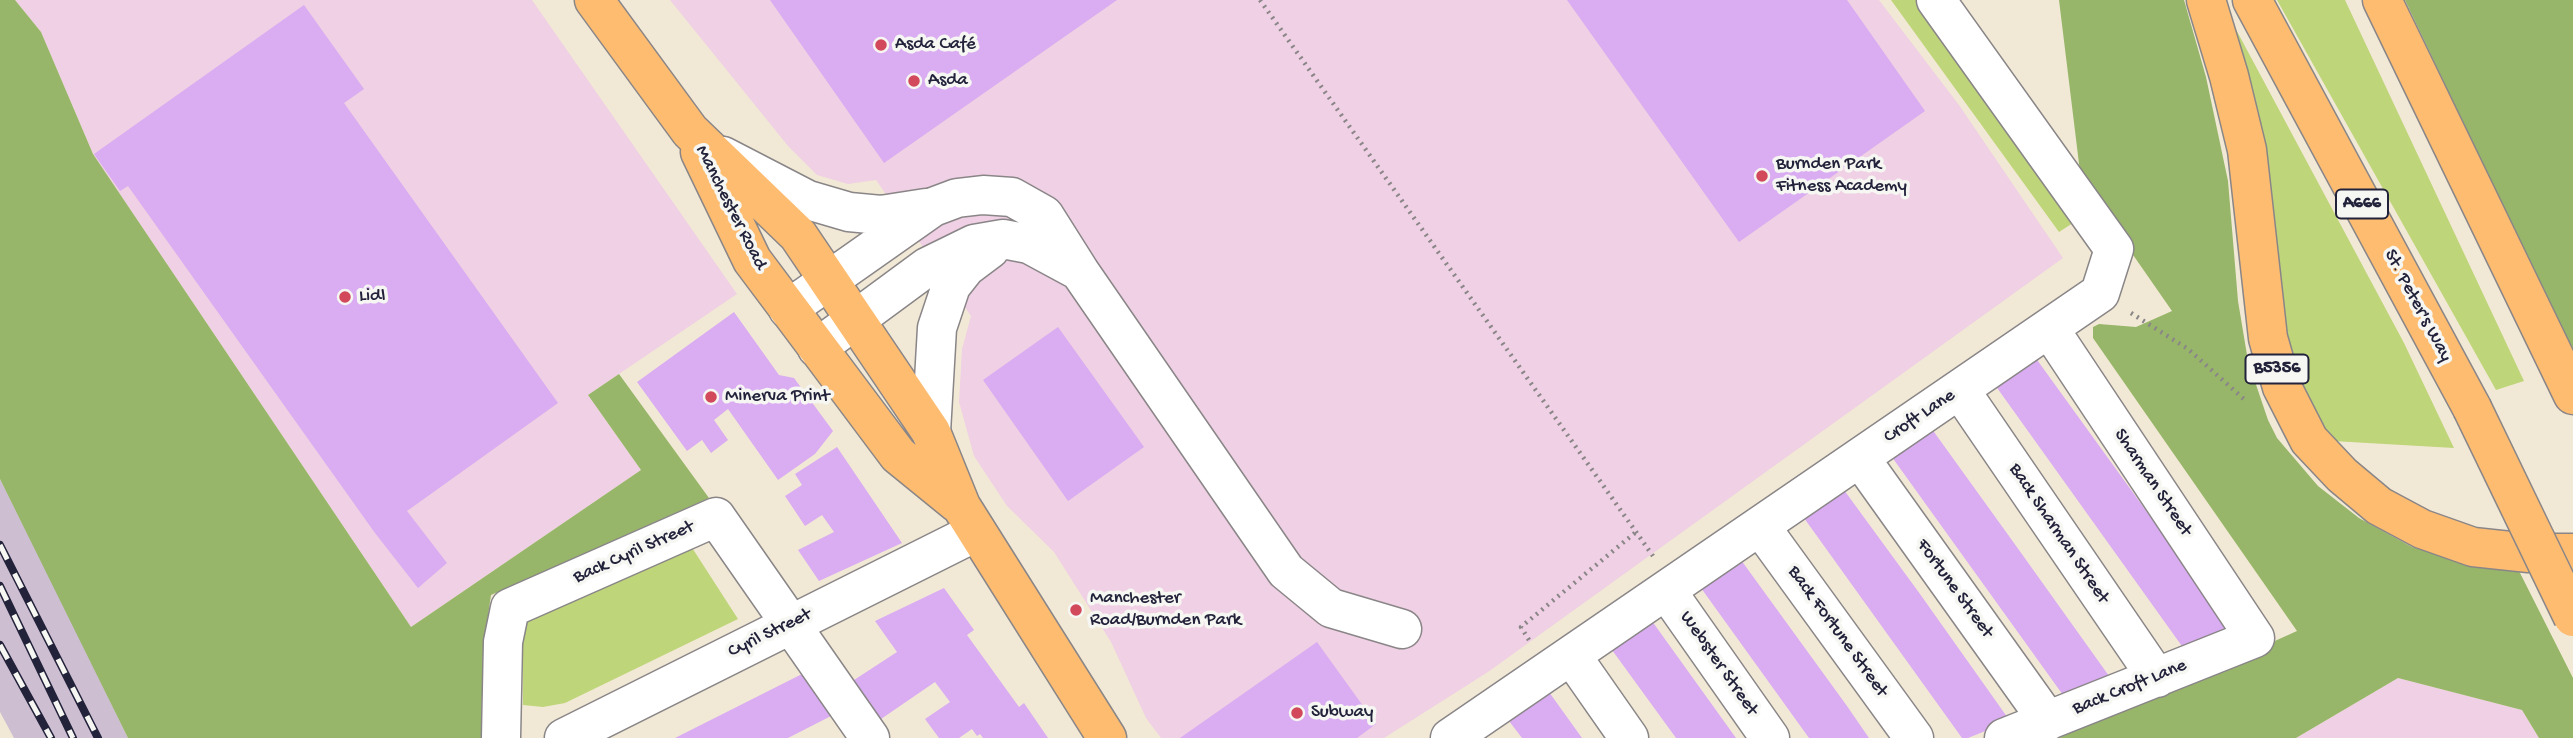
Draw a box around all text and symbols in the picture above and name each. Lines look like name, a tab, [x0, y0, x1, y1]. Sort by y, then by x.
place label: Asda Café	[895, 34, 976, 56]
marker: Asda Café	[873, 37, 889, 53]
place label: Asda	[928, 70, 968, 92]
marker: Asda	[906, 73, 922, 89]
street label: Manchester Road	[689, 142, 771, 274]
place label: Burnden Park Fitness Academy	[1776, 154, 1907, 198]
marker: Burnden Park Fitness Academy	[1754, 168, 1770, 184]
road number: A666	[2336, 190, 2388, 218]
street label: St. Peter's Way	[2378, 246, 2456, 366]
place label: Lidl	[359, 286, 385, 308]
marker: Lidl	[337, 289, 353, 305]
road number: B5356	[2246, 354, 2308, 384]
street label: Croft Lane	[1880, 385, 1960, 449]
place label: Minerva Print	[725, 386, 829, 408]
marker: Minerva Print	[703, 389, 719, 405]
street label: Sharman Street	[2108, 425, 2196, 541]
street label: Back Sharman Street	[2003, 460, 2113, 608]
street label: Back Cyril Street	[570, 516, 698, 590]
street label: Fortune Street	[1910, 535, 1998, 643]
street label: Back Fortune Street	[1782, 562, 1892, 702]
place label: Manchester Road/Burnden Park	[1090, 588, 1241, 632]
marker: Manchester Road/Burnden Park	[1068, 602, 1084, 618]
street label: Cyril Street	[725, 604, 815, 664]
street label: Webster Street	[1674, 607, 1762, 721]
street label: Back Croft Lane	[2070, 655, 2190, 721]
place label: Subway	[1311, 702, 1373, 724]
marker: Subway	[1289, 705, 1305, 721]

